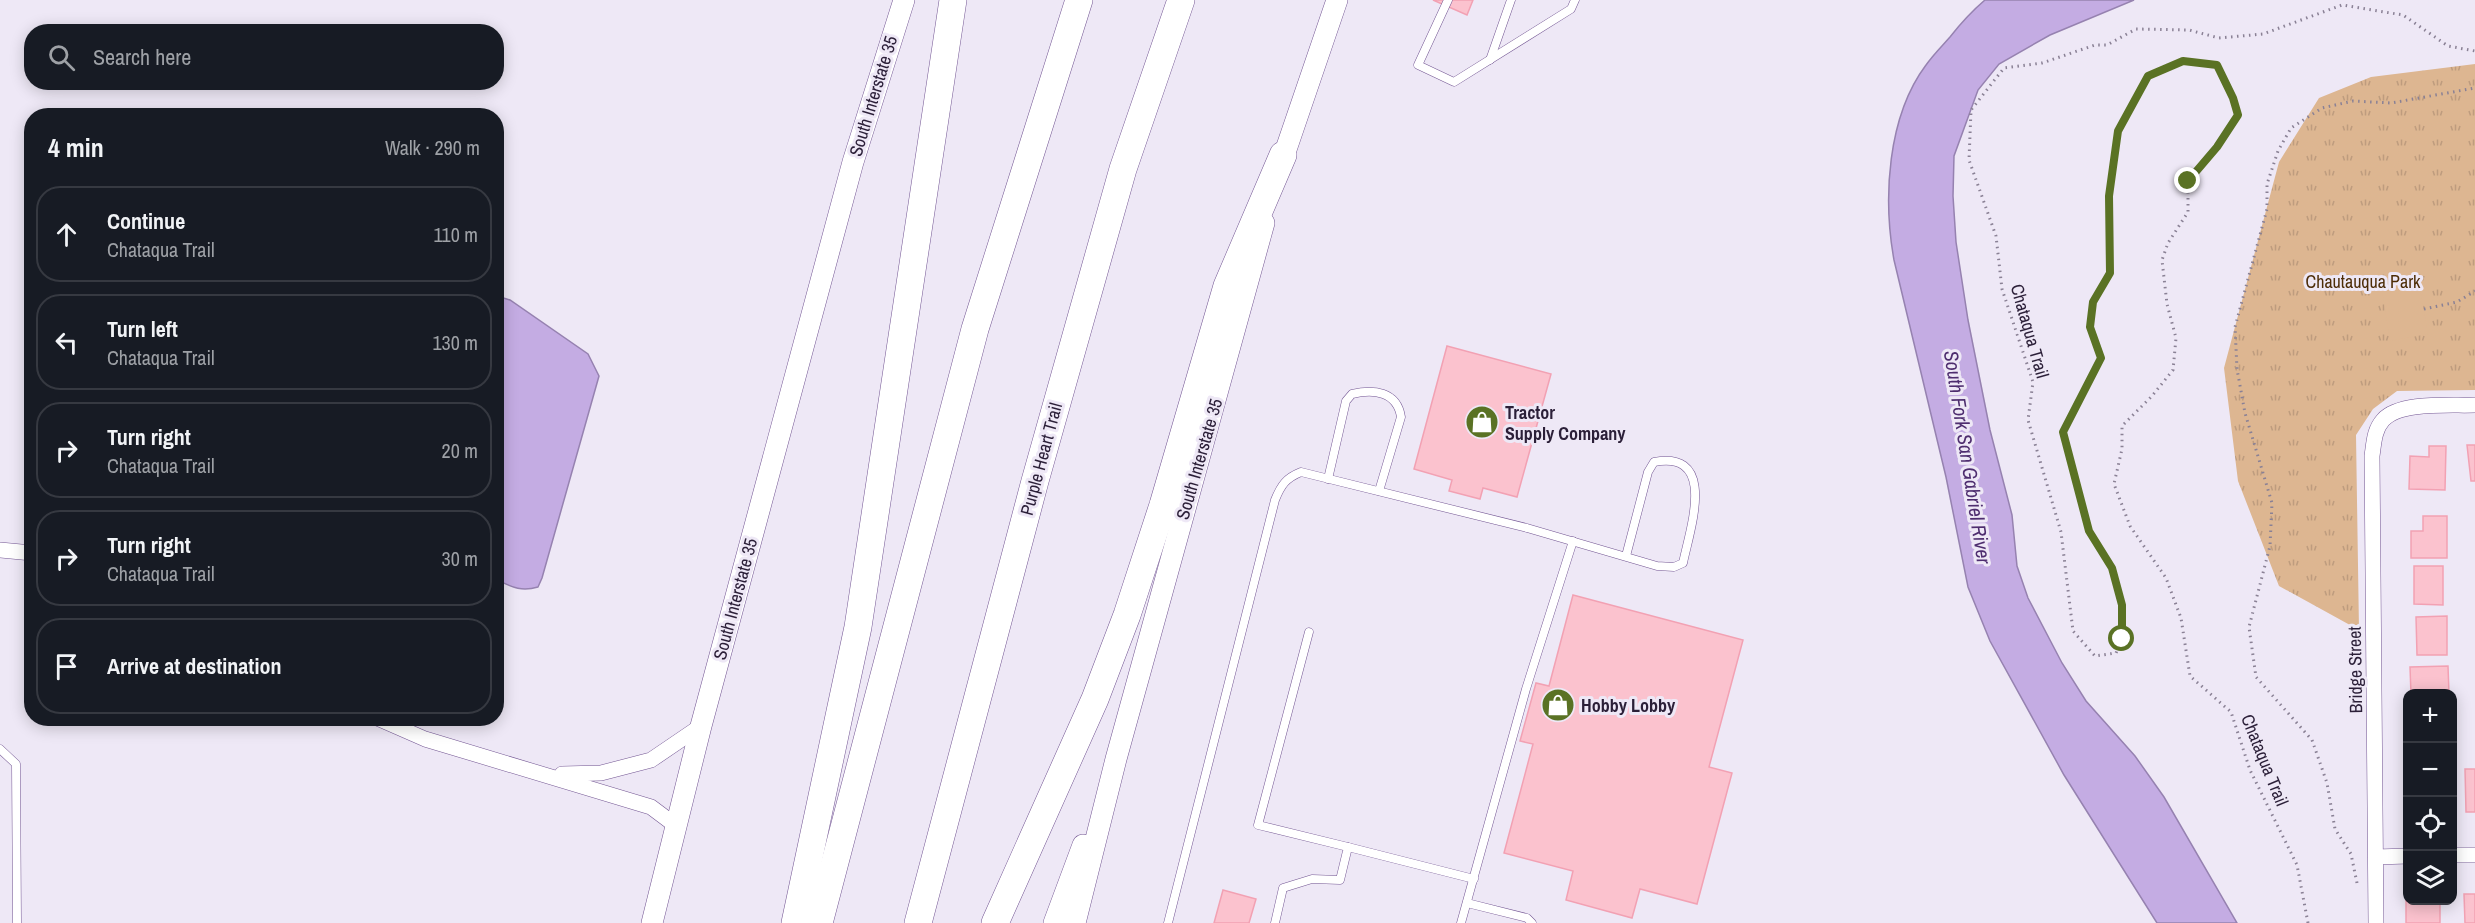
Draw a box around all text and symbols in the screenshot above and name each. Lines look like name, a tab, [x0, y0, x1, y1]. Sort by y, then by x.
search box	[24, 24, 504, 90]
street label: South Interstate 35	[843, 33, 903, 159]
icon: search	[45, 41, 78, 74]
text: Search here	[93, 42, 191, 72]
text: 4 min	[48, 130, 104, 165]
text: Walk · 290 m	[385, 134, 480, 161]
route end	[2174, 167, 2200, 193]
text: Continue	[107, 206, 185, 236]
icon: ahead	[50, 218, 83, 251]
text: 110 m	[434, 221, 478, 248]
text: Chataqua Trail	[107, 236, 215, 263]
park label: Chautauqua Park	[2306, 269, 2421, 294]
street label: Chataqua Trail	[2005, 281, 2055, 381]
text: Turn left	[107, 314, 178, 344]
icon: left	[50, 326, 83, 359]
text: 130 m	[432, 329, 478, 356]
text: Chataqua Trail	[107, 344, 215, 371]
water label: South Fork San Gabriel River	[1938, 348, 1998, 566]
street label: South Interstate 35	[1170, 396, 1228, 522]
street label: Purple Heart Trail	[1014, 400, 1068, 518]
place label: Tractor Supply Company	[1505, 400, 1626, 446]
shop icon: Tractor Supply Company	[1464, 404, 1500, 440]
text: Turn right	[107, 422, 191, 452]
icon: right	[50, 434, 83, 467]
text: 20 m	[442, 437, 478, 464]
text: Chataqua Trail	[107, 452, 215, 479]
text: Turn right	[107, 530, 191, 560]
street label: South Interstate 35	[707, 536, 763, 662]
icon: right	[50, 542, 83, 575]
text: 30 m	[442, 545, 478, 572]
text: Chataqua Trail	[107, 560, 215, 587]
route start	[2108, 625, 2134, 651]
street label: Bridge Street	[2342, 626, 2368, 714]
icon: arrive	[50, 650, 83, 683]
text: Arrive at destination	[107, 651, 281, 681]
shop icon: Hobby Lobby	[1540, 687, 1576, 723]
map controls	[2403, 689, 2457, 905]
button: +	[2403, 689, 2457, 743]
place label: Hobby Lobby	[1581, 693, 1676, 718]
street label: Chataqua Trail	[2235, 710, 2295, 810]
button: −	[2403, 743, 2457, 797]
button: locate	[2403, 797, 2457, 851]
button: layers	[2403, 851, 2457, 905]

